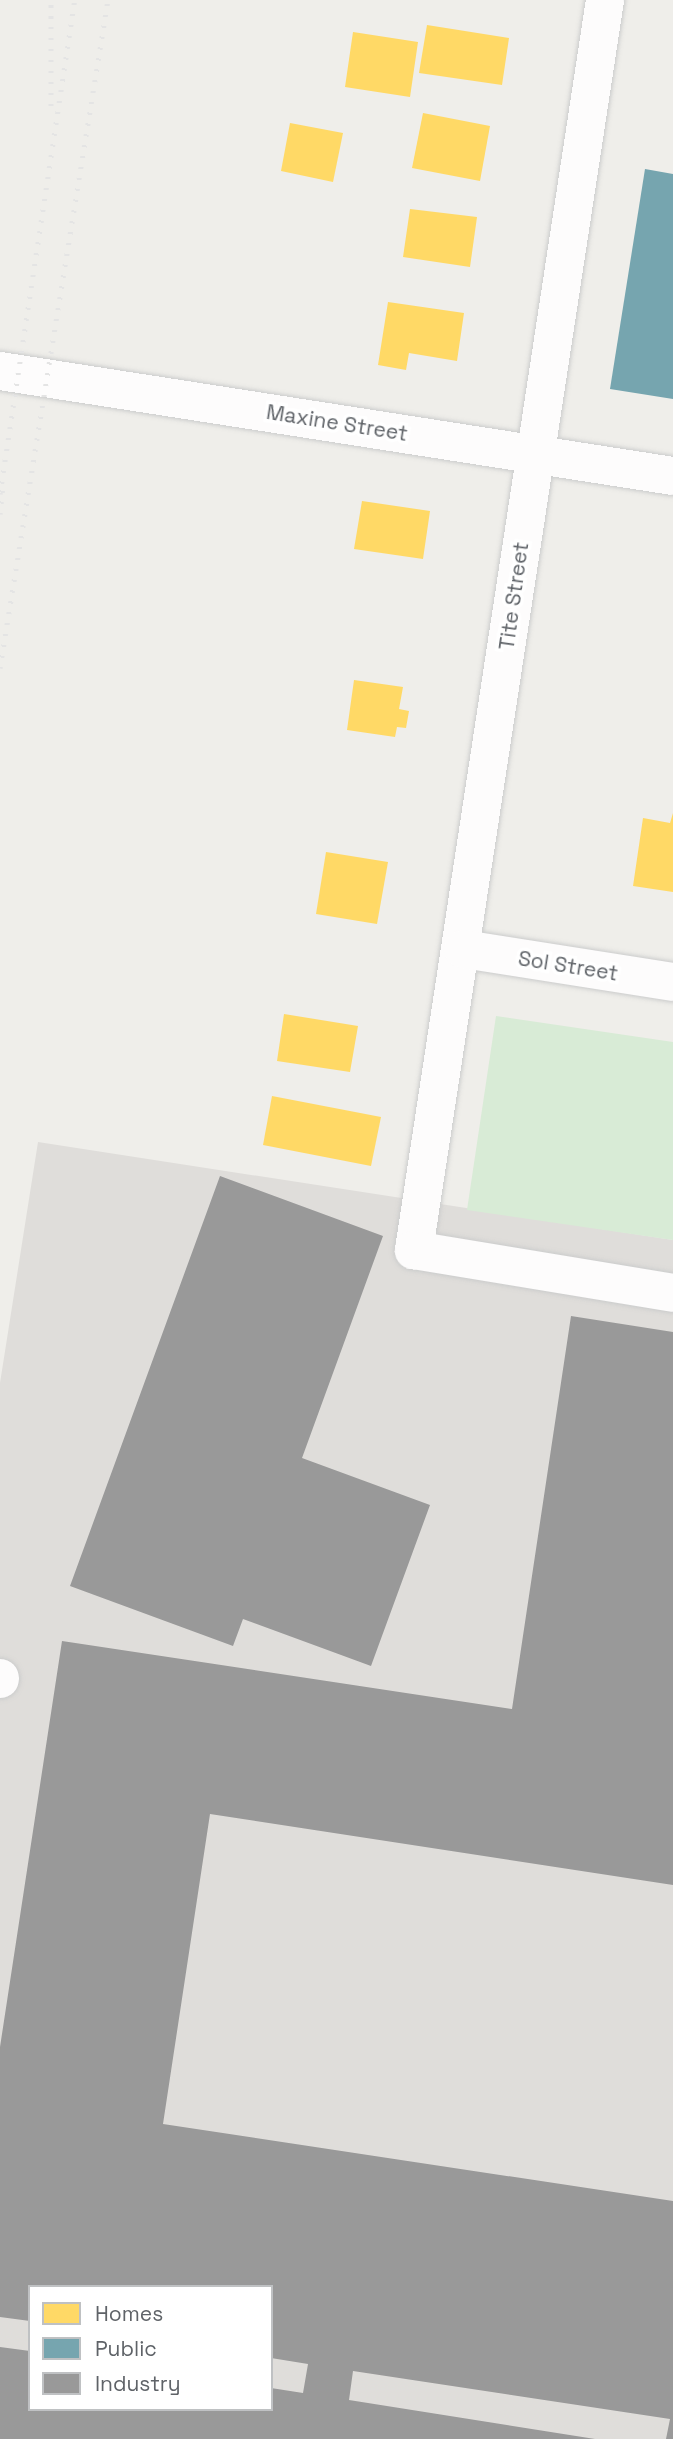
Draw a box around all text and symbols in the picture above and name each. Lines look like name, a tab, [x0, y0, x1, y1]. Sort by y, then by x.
street label: Maxine Street	[265, 399, 409, 447]
street label: Tite Street	[494, 540, 534, 652]
street label: Sol Street	[516, 946, 620, 986]
legend	[28, 2285, 273, 2411]
text: Homes	[95, 2300, 163, 2327]
text: Public	[95, 2335, 157, 2362]
text: Industry	[95, 2370, 181, 2397]

